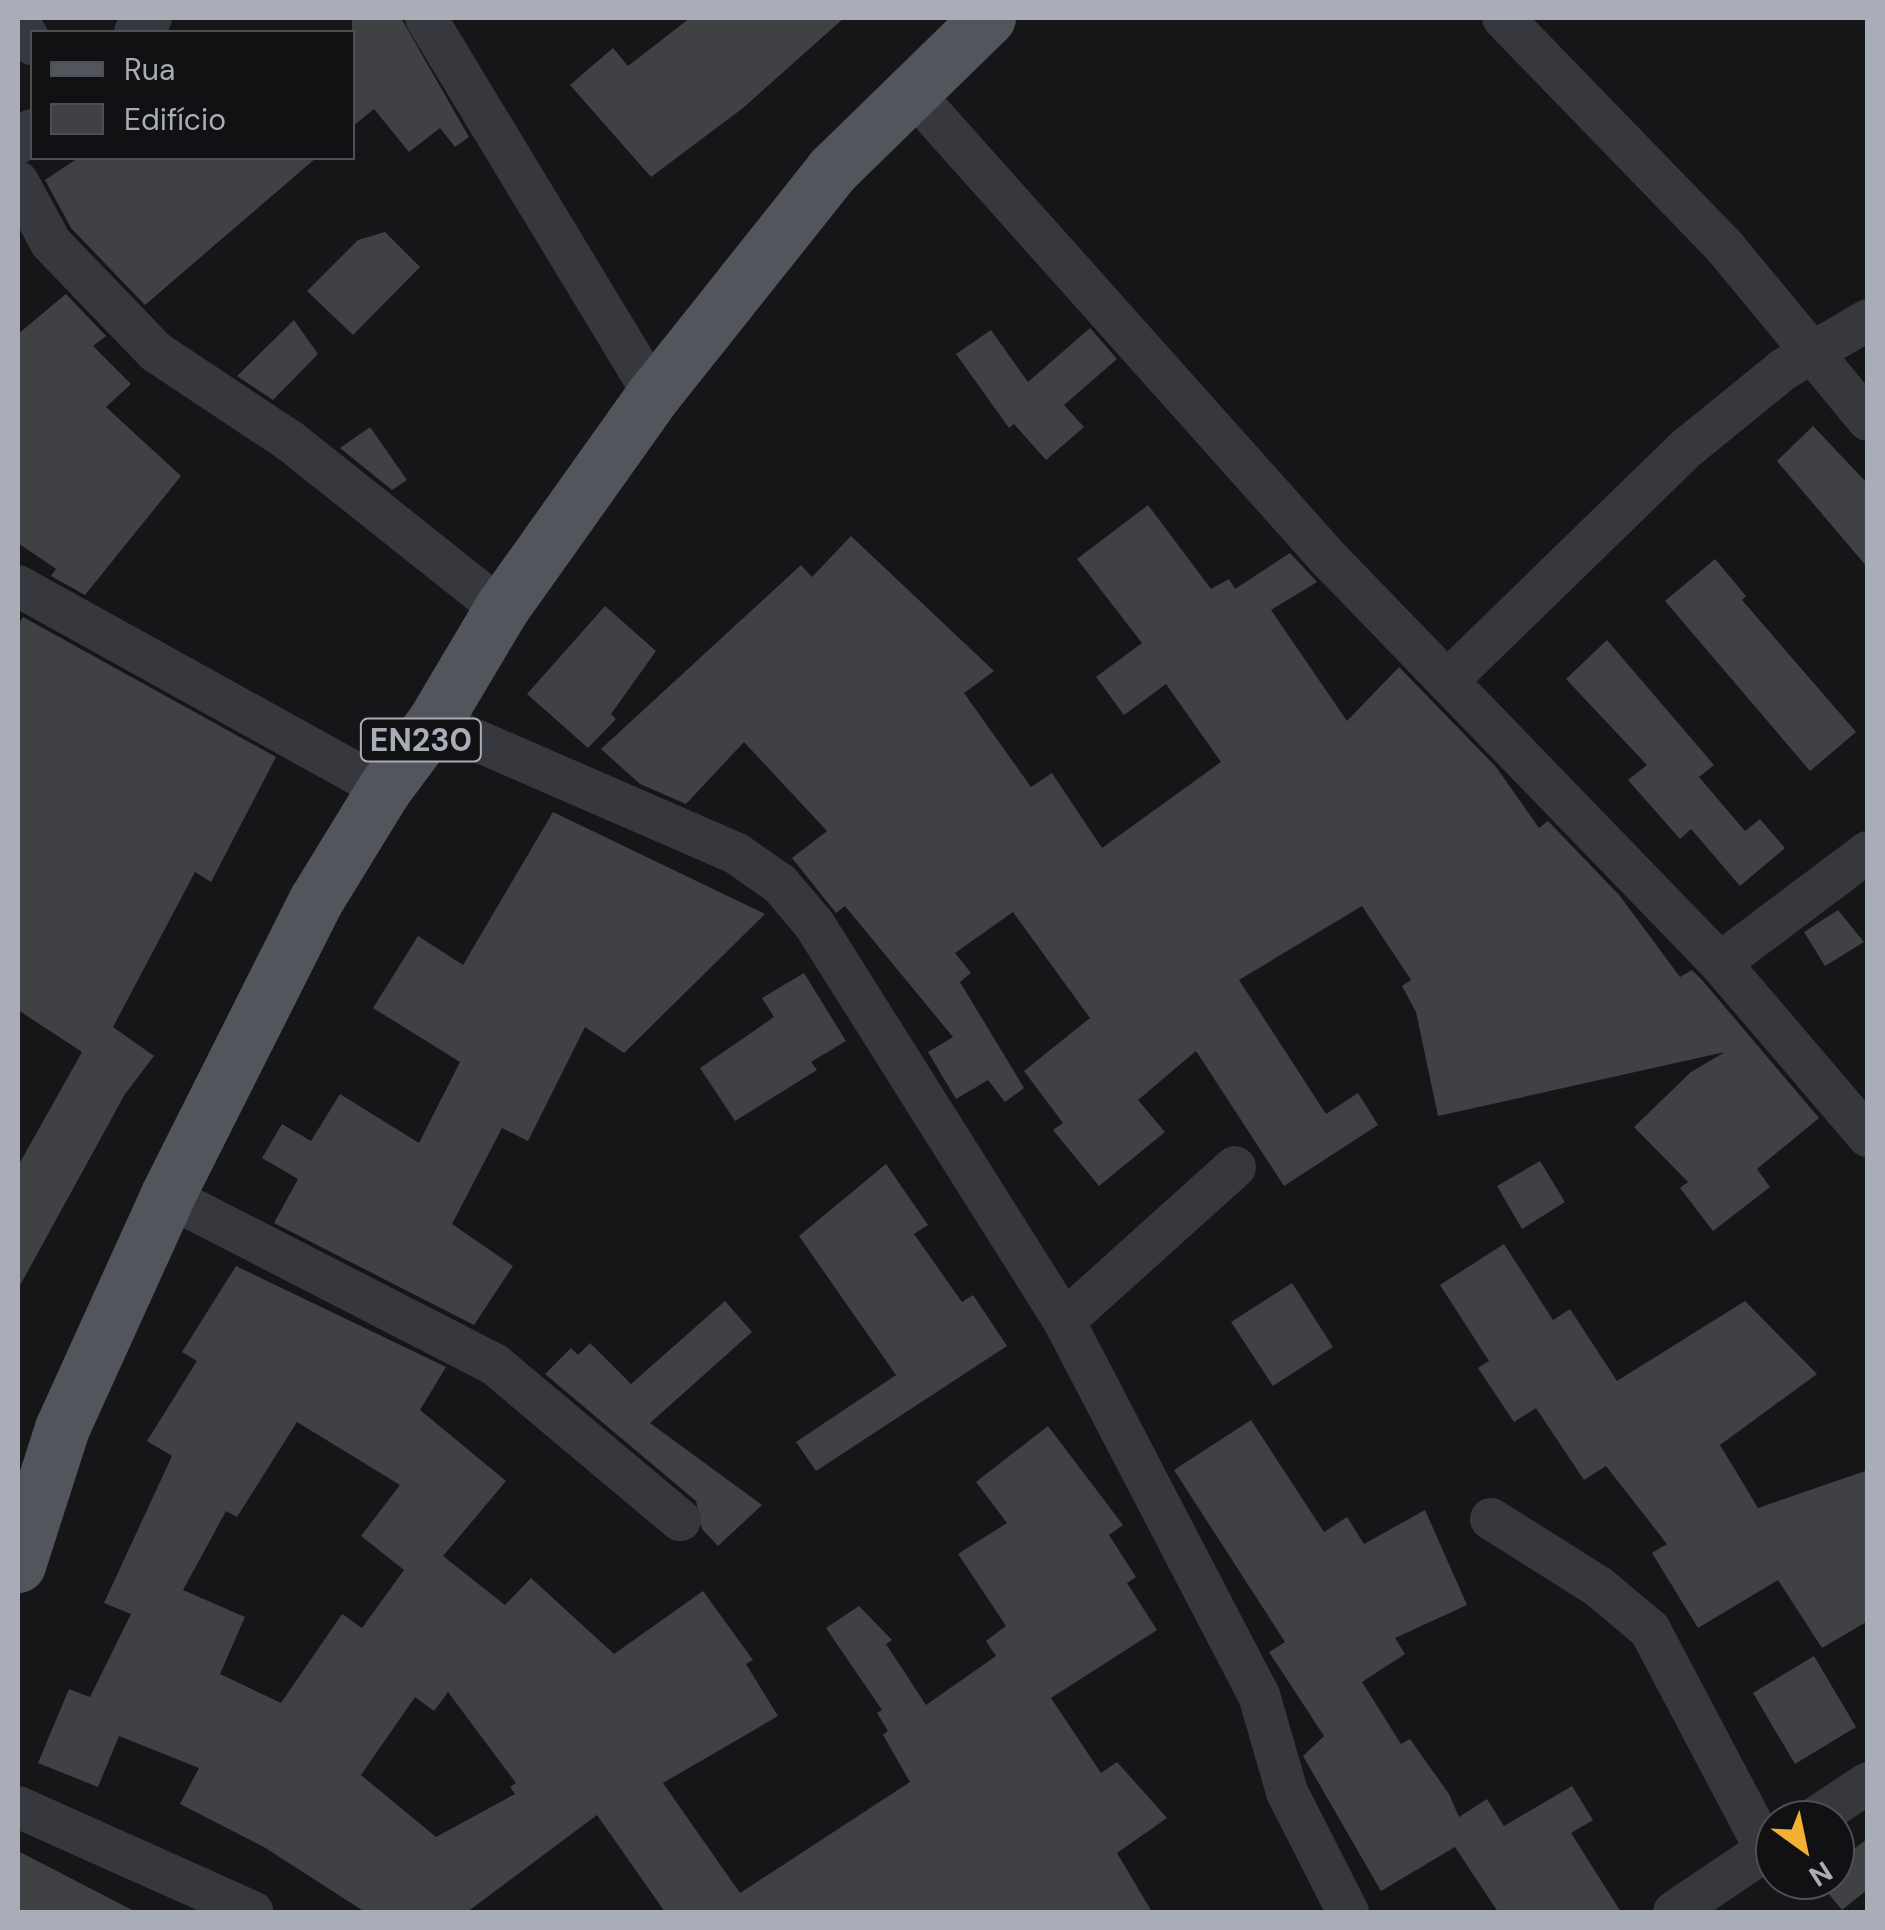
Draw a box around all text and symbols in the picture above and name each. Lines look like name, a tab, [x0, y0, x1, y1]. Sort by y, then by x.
legend	[30, 30, 355, 160]
text: Rua	[124, 50, 175, 89]
text: Edifício	[124, 100, 226, 139]
road number: EN230	[358, 713, 484, 767]
north arrow	[1755, 1800, 1855, 1900]
text: N	[1802, 1853, 1839, 1895]

